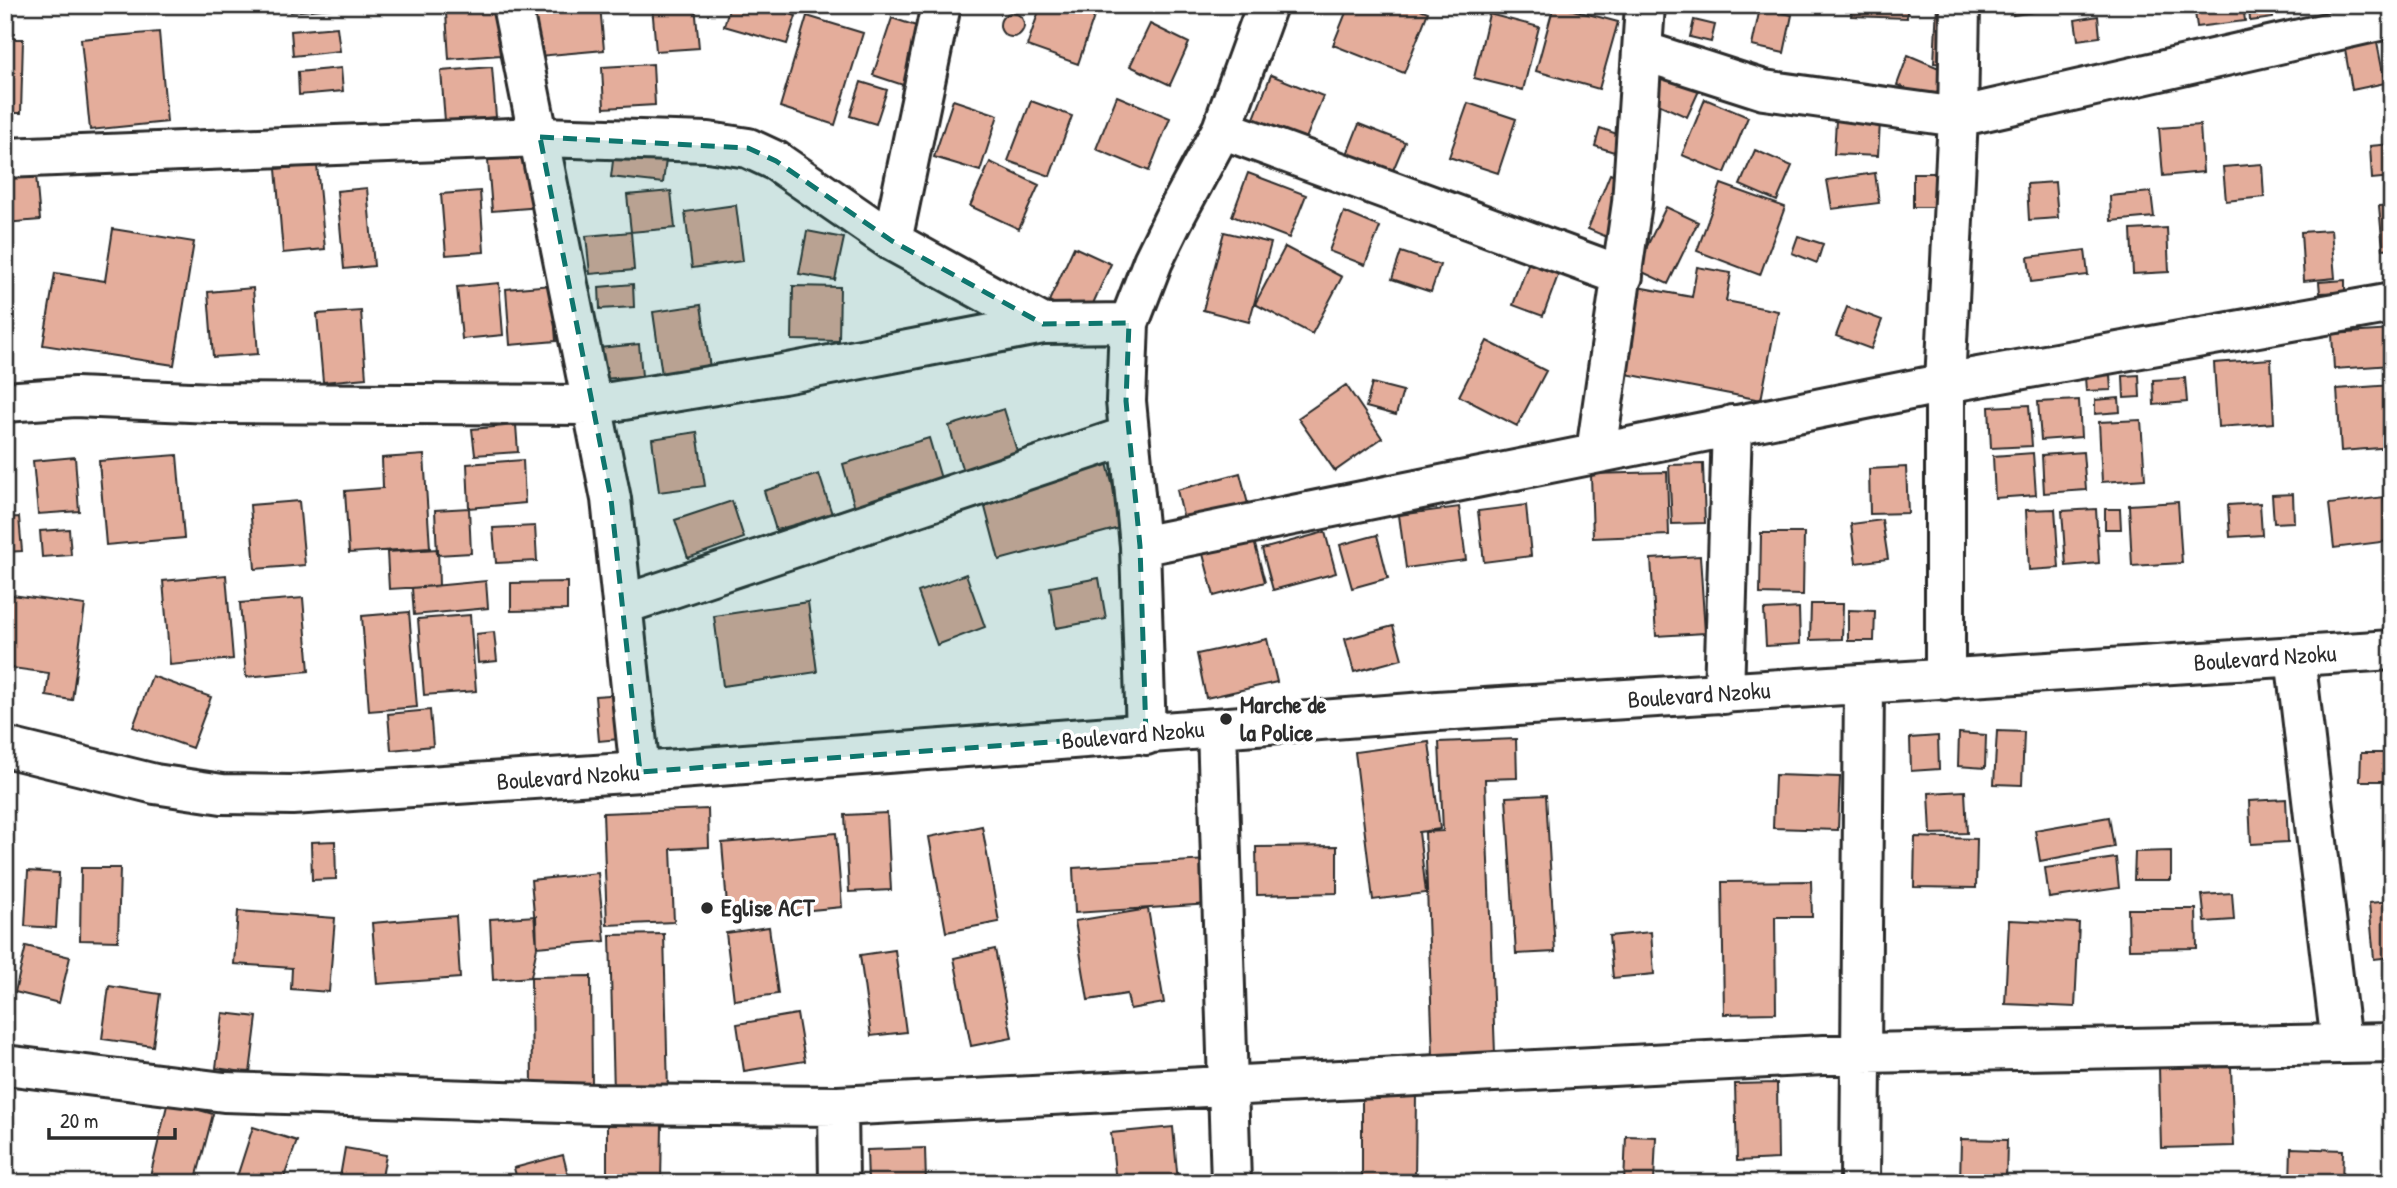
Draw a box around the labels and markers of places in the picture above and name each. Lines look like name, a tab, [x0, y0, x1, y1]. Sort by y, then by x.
place label: Marche de la Police	[1240, 688, 1327, 748]
marker: Marche de la Police	[1218, 711, 1234, 727]
place label: Eglise ACT	[721, 891, 815, 924]
marker: Eglise ACT	[699, 900, 715, 916]

